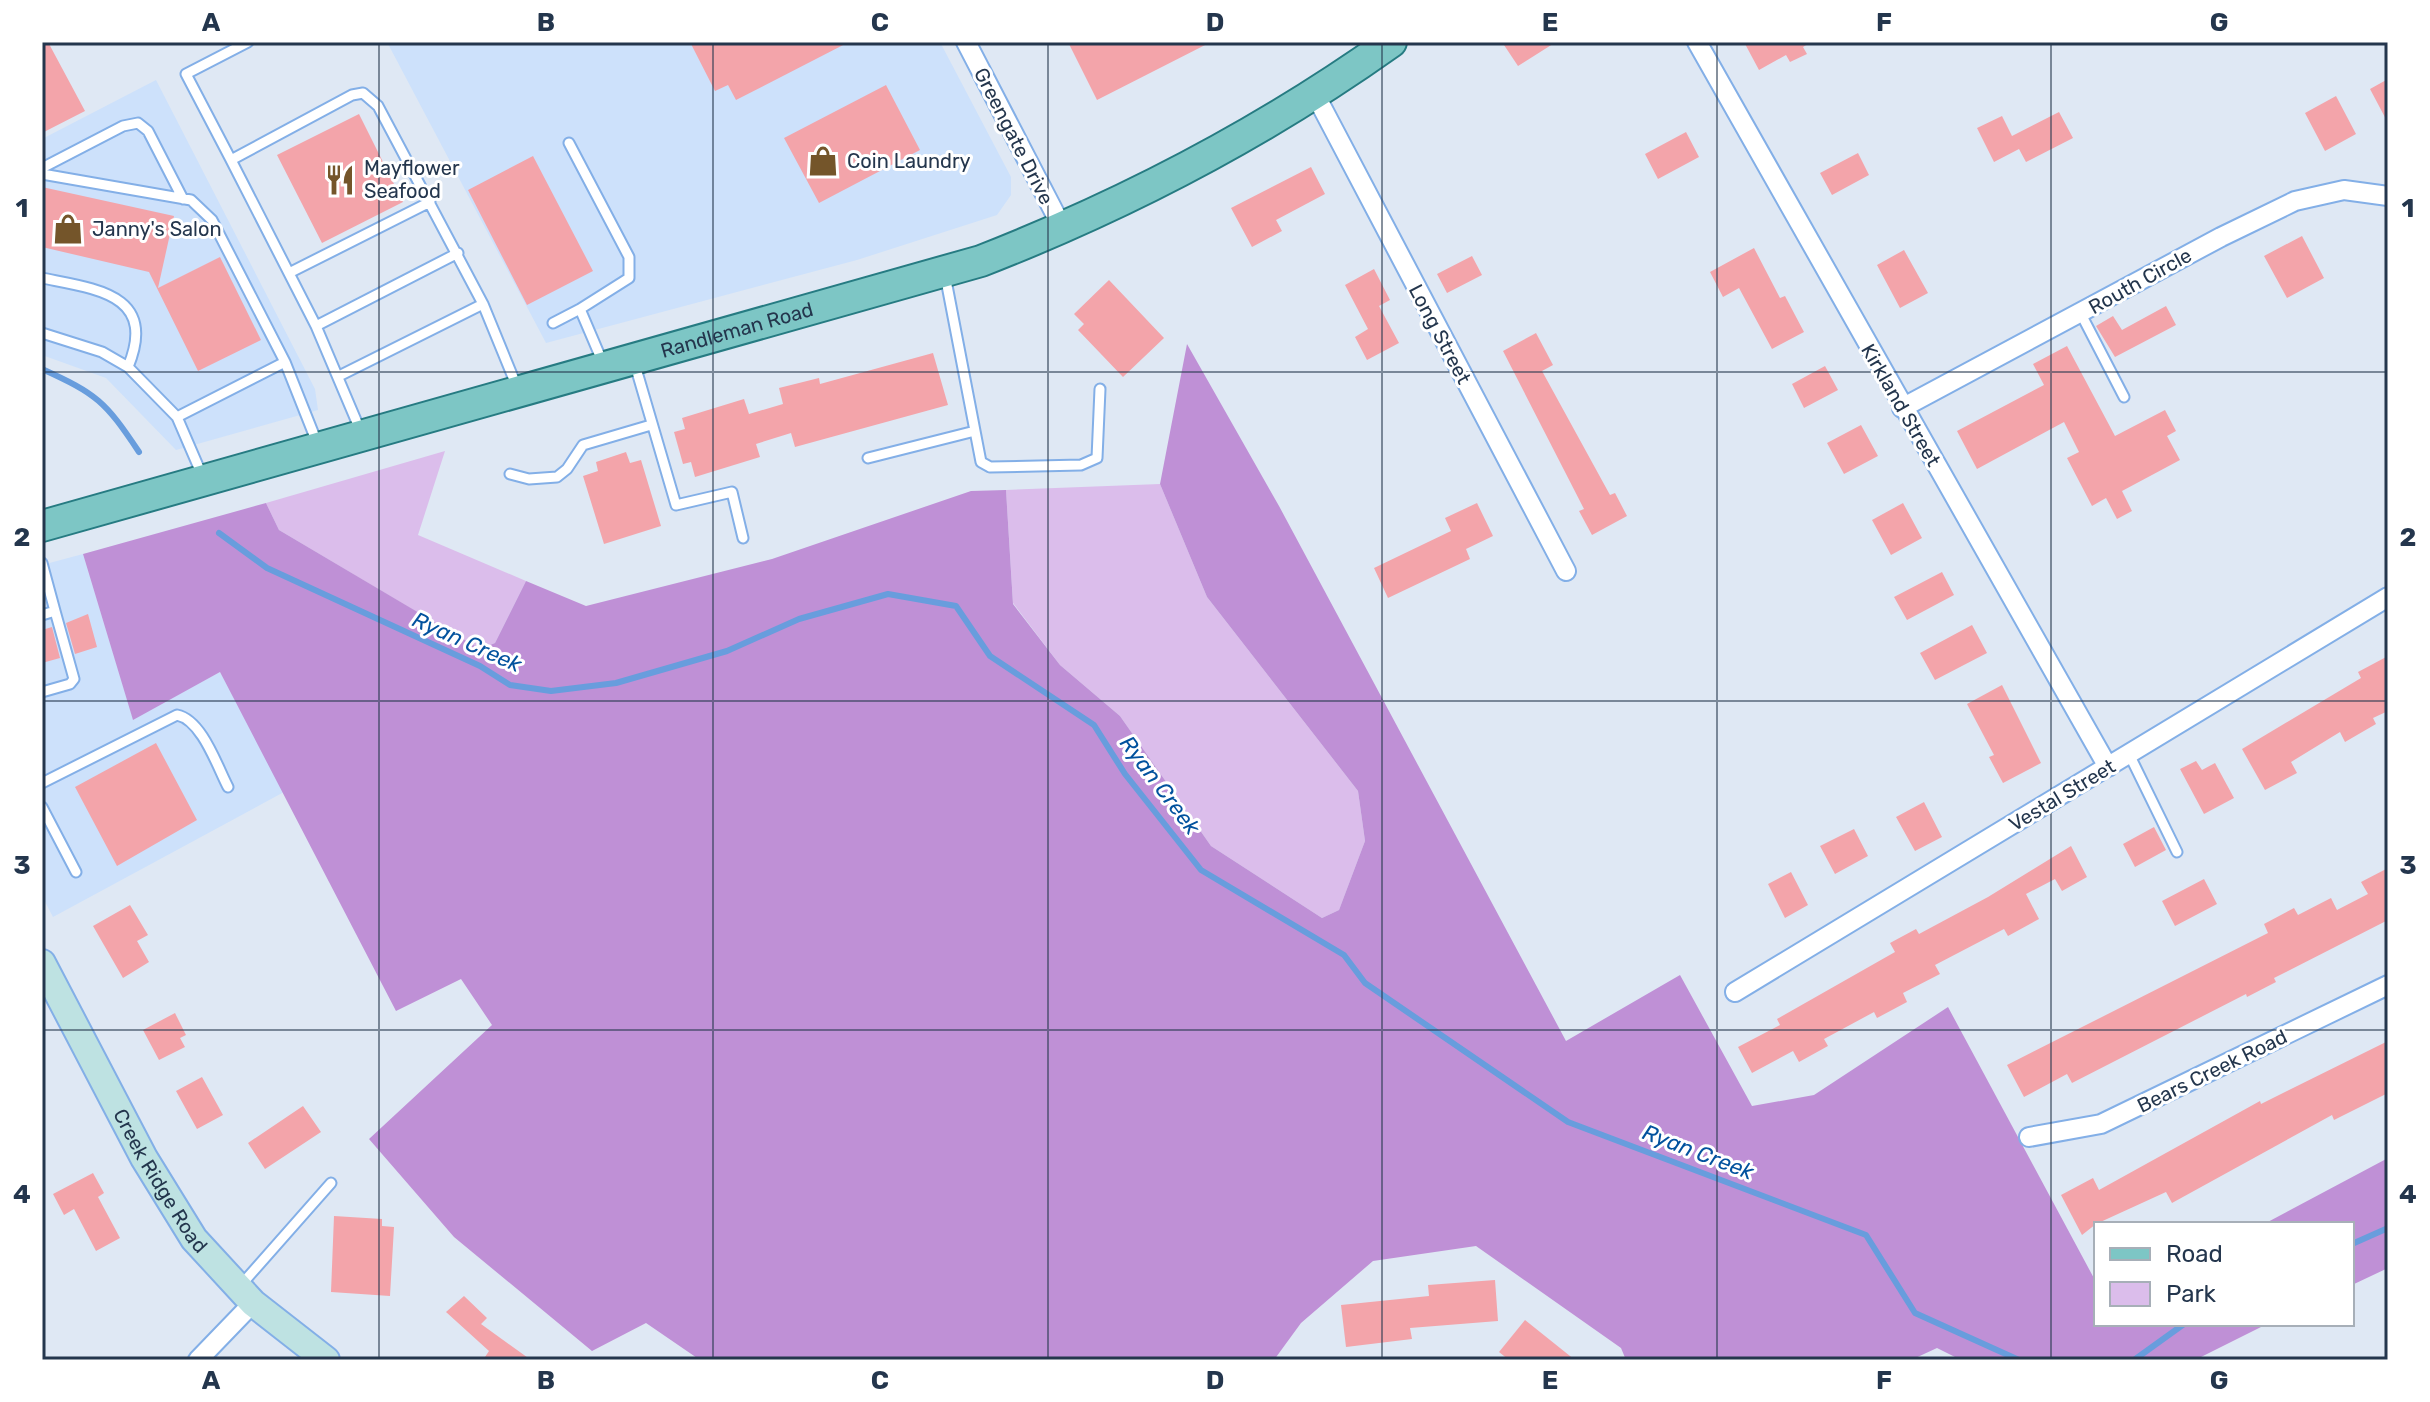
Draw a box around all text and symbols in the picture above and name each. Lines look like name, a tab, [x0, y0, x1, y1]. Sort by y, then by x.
text: A	[202, 7, 221, 38]
text: B	[537, 7, 555, 38]
text: C	[871, 7, 889, 38]
text: D	[1206, 7, 1224, 38]
text: E	[1542, 7, 1558, 38]
text: F	[1876, 7, 1892, 38]
text: G	[2210, 7, 2228, 38]
street label: Greengate Drive	[969, 64, 1059, 208]
shop icon: Coin Laundry	[806, 144, 840, 178]
place label: Coin Laundry	[847, 149, 971, 173]
place label: Mayflower Seafood	[364, 156, 460, 203]
restaurant icon: Mayflower Seafood	[323, 163, 357, 197]
text: 1	[16, 193, 28, 224]
text: 1	[2402, 193, 2414, 224]
shop icon: Janny's Salon	[51, 212, 85, 246]
place label: Janny's Salon	[92, 217, 222, 241]
street label: Routh Circle	[2084, 243, 2196, 319]
street label: Long Street	[1404, 280, 1476, 388]
street label: Randleman Road	[658, 297, 816, 363]
street label: Kirkland Street	[1856, 339, 1946, 471]
text: 2	[14, 522, 30, 553]
text: 2	[2400, 522, 2416, 553]
water label: Ryan Creek	[408, 606, 527, 678]
water label: Ryan Creek	[1114, 730, 1206, 840]
street label: Vestal Street	[2004, 754, 2120, 836]
text: 3	[13, 850, 31, 881]
text: 3	[2399, 850, 2417, 881]
street label: Bears Creek Road	[2133, 1024, 2291, 1118]
street label: Creek Ridge Road	[108, 1105, 213, 1258]
water label: Ryan Creek	[1638, 1118, 1758, 1186]
text: 4	[13, 1179, 31, 1210]
text: 4	[2399, 1179, 2417, 1210]
legend	[2094, 1222, 2354, 1326]
text: Road	[2166, 1240, 2223, 1268]
text: Park	[2166, 1280, 2217, 1308]
text: A	[202, 1365, 221, 1396]
text: B	[537, 1365, 555, 1396]
text: C	[871, 1365, 889, 1396]
text: D	[1206, 1365, 1224, 1396]
text: E	[1542, 1365, 1558, 1396]
text: F	[1876, 1365, 1892, 1396]
text: G	[2210, 1365, 2228, 1396]

